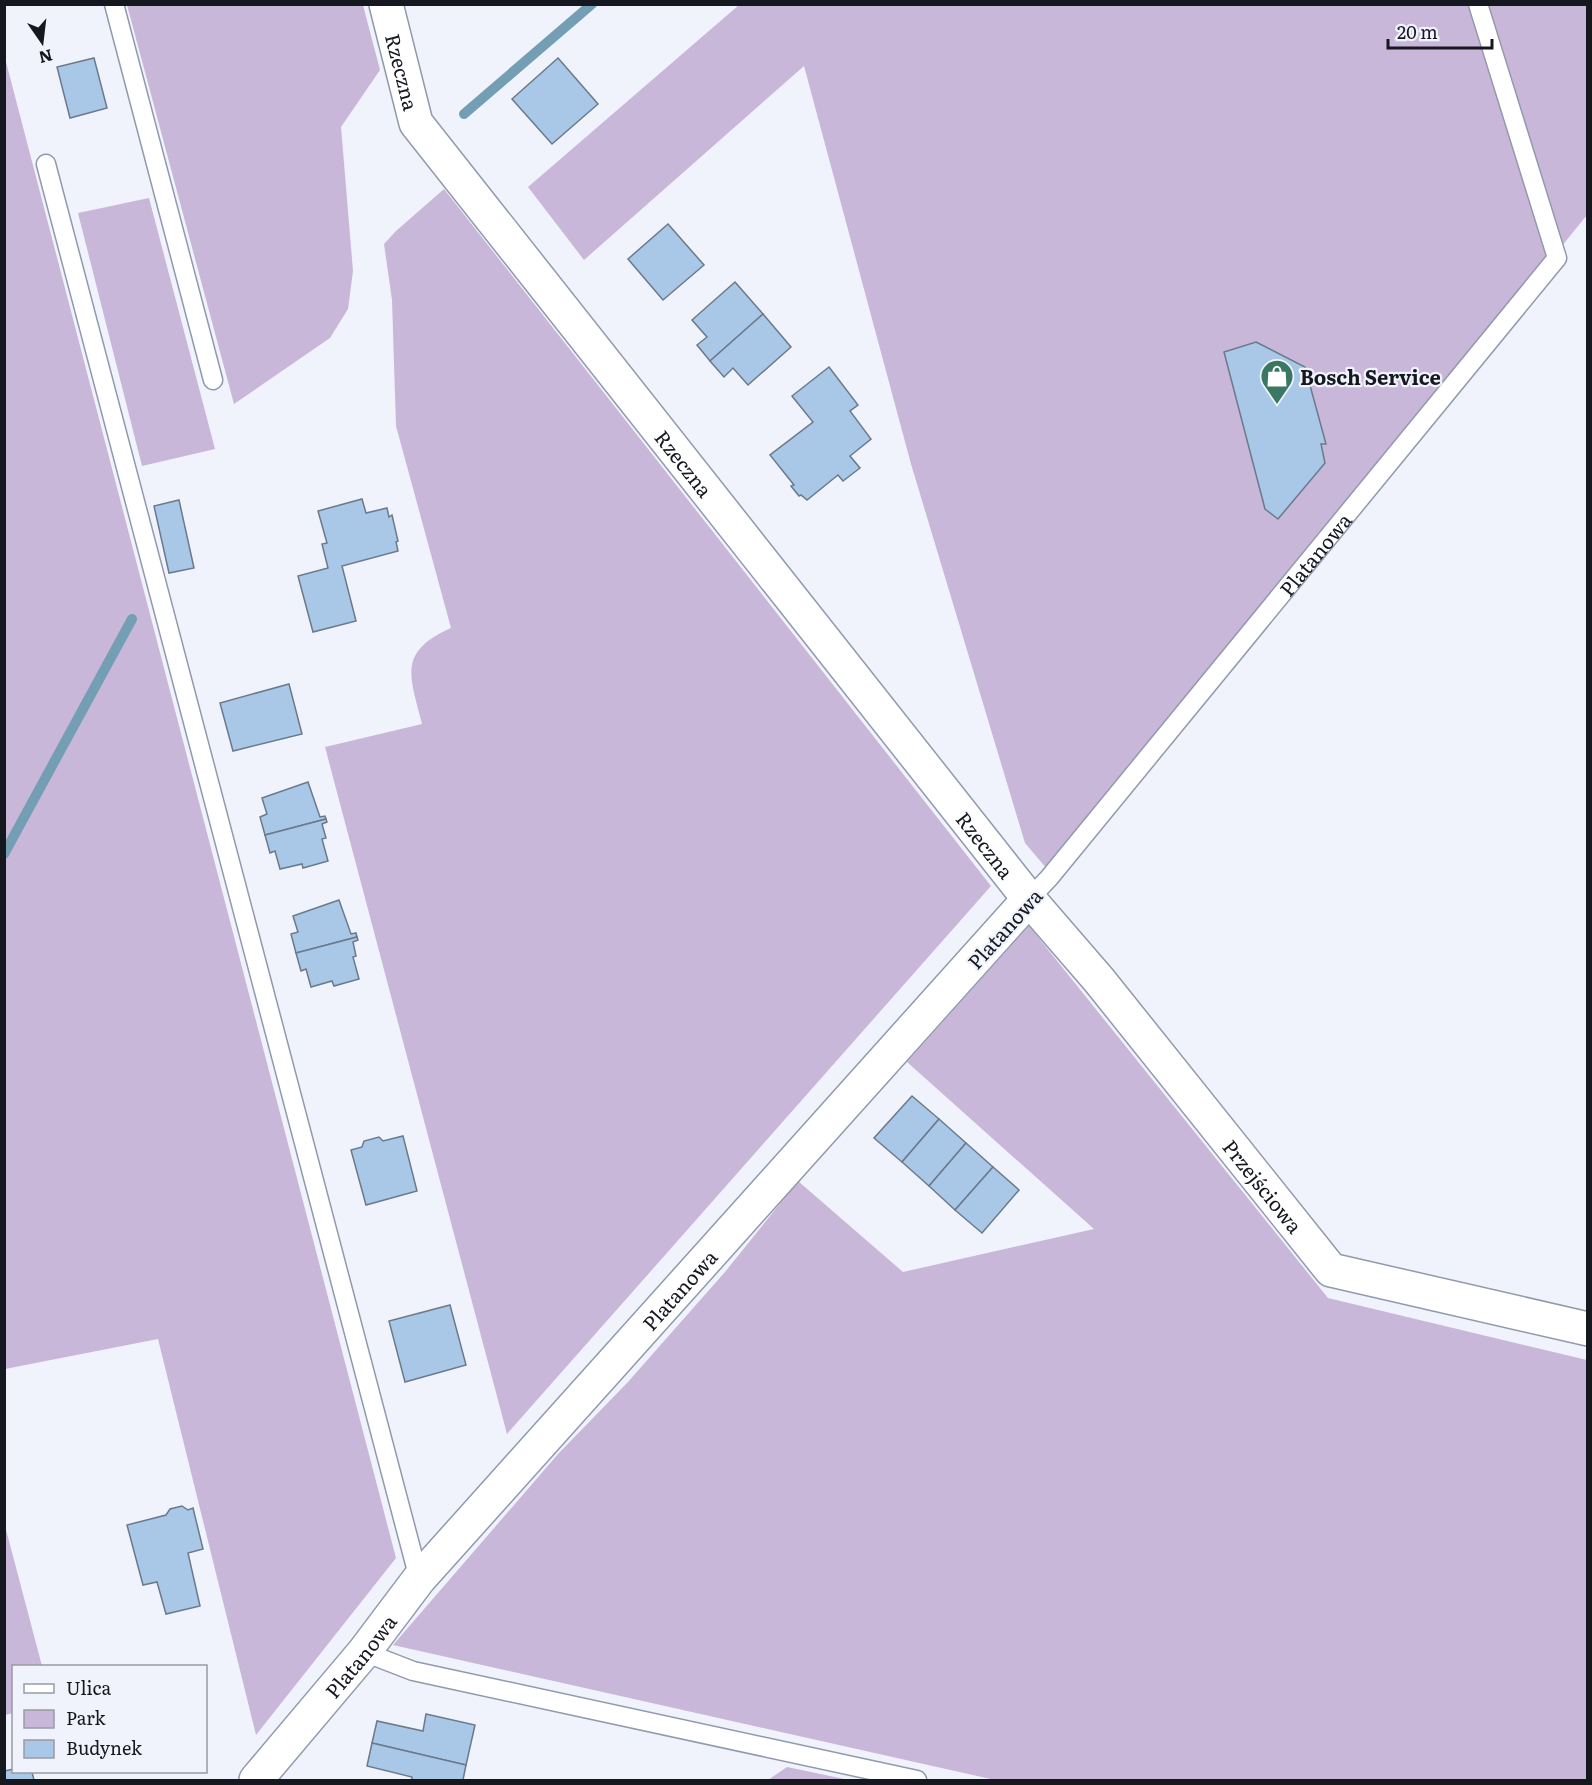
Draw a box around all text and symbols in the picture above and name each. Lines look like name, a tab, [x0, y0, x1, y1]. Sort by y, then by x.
north arrow	[12, 12, 72, 72]
scale bar	[1388, 12, 1492, 50]
text: 20 m	[1397, 18, 1438, 45]
street label: Rzeczna	[379, 30, 427, 114]
text: N	[36, 44, 55, 71]
shop icon: Bosch Service	[1259, 358, 1295, 405]
place label: Bosch Service	[1300, 361, 1441, 391]
street label: Rzeczna	[649, 423, 721, 503]
street label: Platanowa	[1271, 506, 1358, 602]
street label: Rzeczna	[950, 804, 1022, 885]
street label: Platanowa	[959, 881, 1049, 975]
street label: Przejściowa	[1217, 1132, 1311, 1239]
street label: Platanowa	[634, 1242, 723, 1337]
street label: Platanowa	[317, 1607, 403, 1704]
legend	[12, 1665, 207, 1773]
text: Ulica	[66, 1674, 112, 1701]
text: Park	[66, 1704, 107, 1731]
text: Budynek	[66, 1734, 143, 1761]

